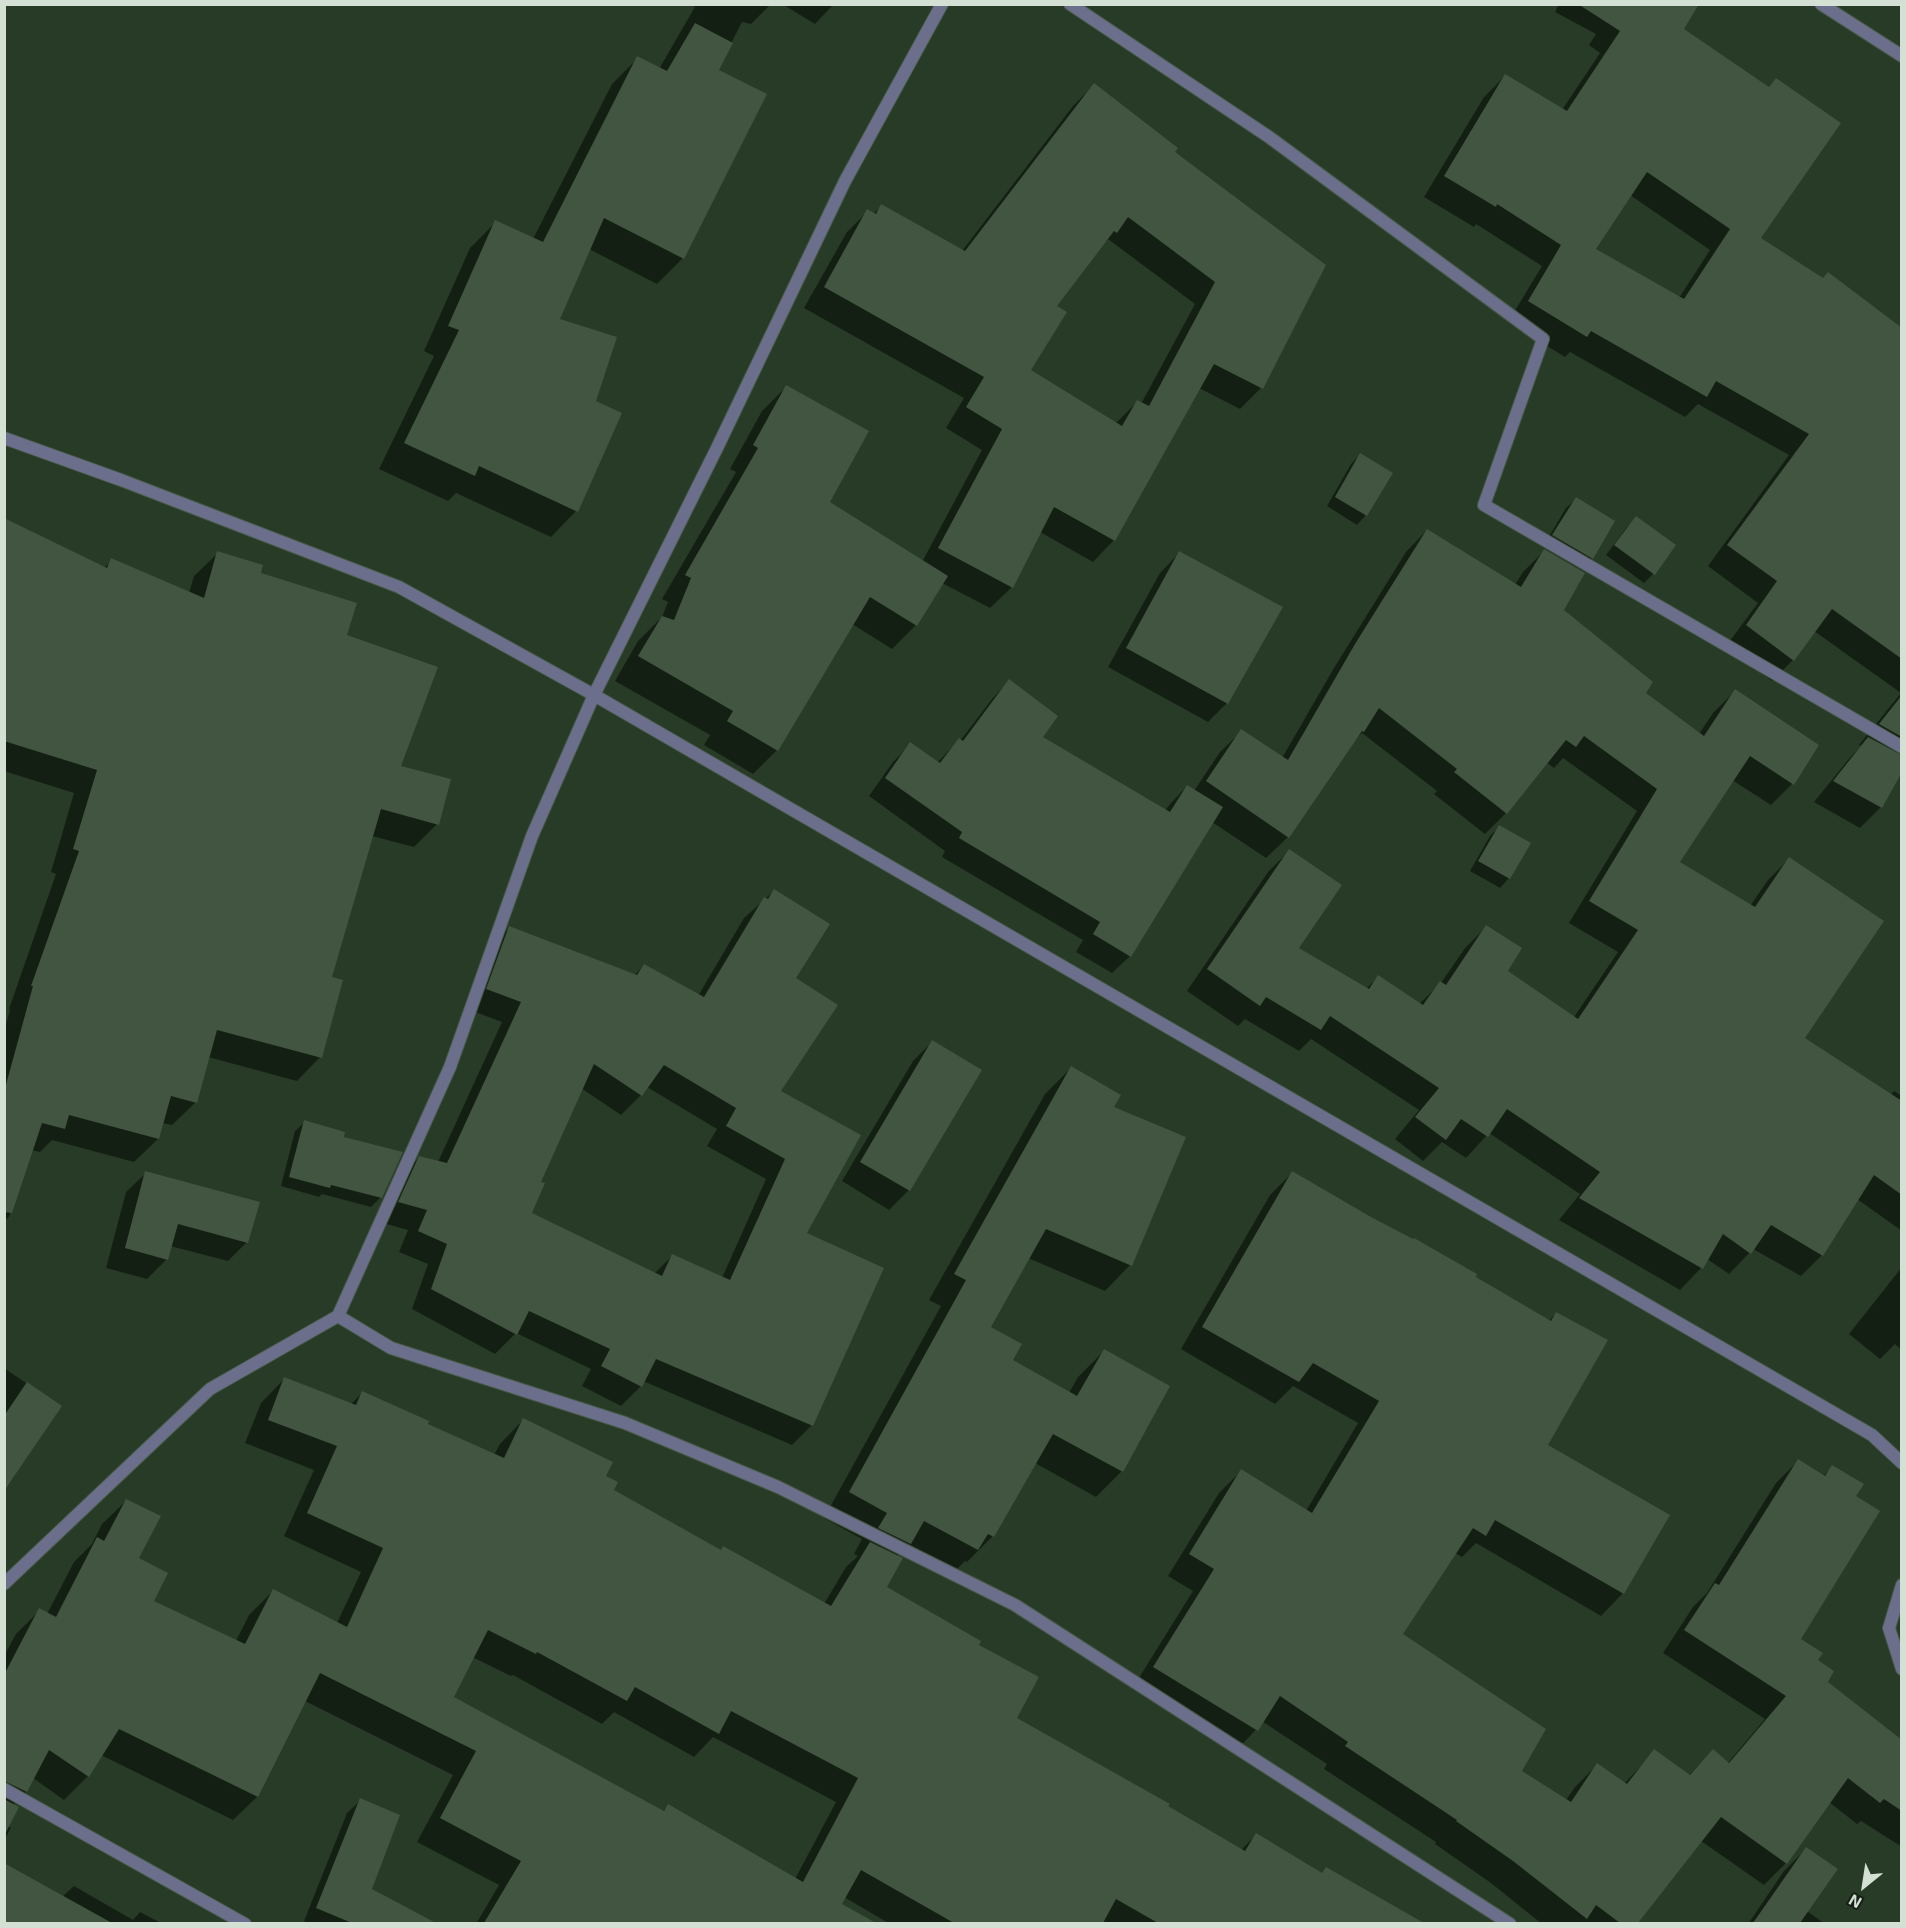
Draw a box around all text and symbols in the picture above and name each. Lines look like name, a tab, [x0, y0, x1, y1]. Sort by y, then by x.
north arrow	[1834, 1856, 1894, 1916]
text: N	[1845, 1891, 1865, 1913]

